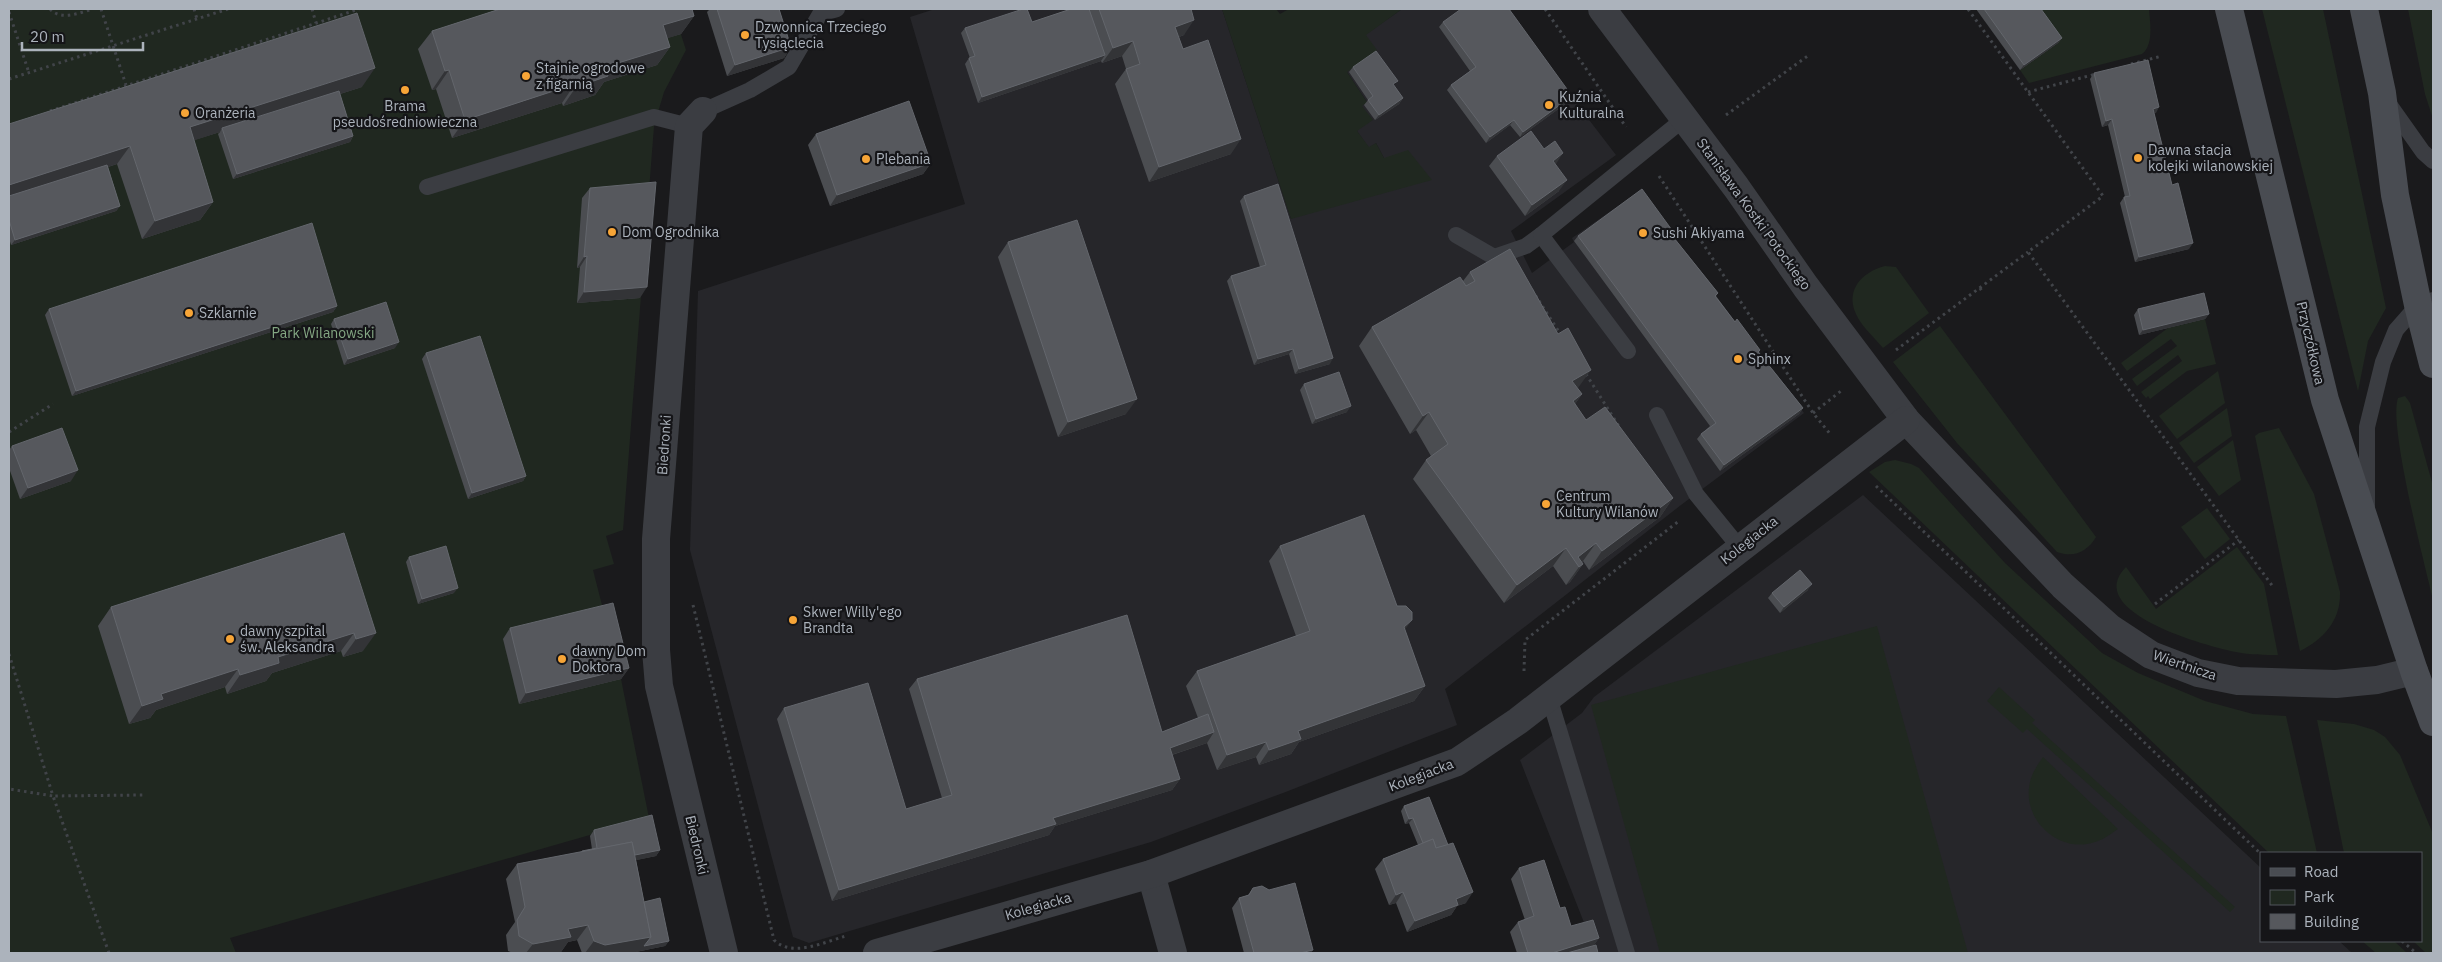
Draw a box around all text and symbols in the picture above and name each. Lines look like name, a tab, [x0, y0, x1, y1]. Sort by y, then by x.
place label: Dzwonnica Trzeciego Tysiąclecia	[755, 18, 887, 52]
scale bar	[22, 20, 144, 52]
text: 20 m	[30, 27, 65, 46]
marker: Dzwonnica Trzeciego Tysiąclecia	[739, 29, 751, 41]
place label: Stajnie ogrodowe z figarnią	[536, 59, 645, 93]
marker: Stajnie ogrodowe z figarnią	[520, 70, 532, 82]
marker: Brama pseudośredniowieczna	[399, 84, 411, 96]
place label: Kuźnia Kulturalna	[1559, 88, 1625, 122]
place label: Brama pseudośredniowieczna	[333, 97, 478, 131]
marker: Kuźnia Kulturalna	[1543, 99, 1555, 111]
place label: Oranżeria	[195, 104, 256, 122]
marker: Oranżeria	[179, 107, 191, 119]
street label: Stanisława Kostki Potockiego	[1693, 135, 1815, 294]
place label: Dawna stacja kolejki wilanowskiej	[2148, 141, 2273, 175]
place label: Plebania	[876, 150, 931, 168]
marker: Dawna stacja kolejki wilanowskiej	[2132, 152, 2144, 164]
marker: Plebania	[860, 153, 872, 165]
place label: Dom Ogrodnika	[622, 223, 720, 241]
place label: Sushi Akiyama	[1653, 224, 1745, 242]
marker: Dom Ogrodnika	[606, 226, 618, 238]
marker: Sushi Akiyama	[1637, 227, 1649, 239]
street label: Przyczółkowa	[2293, 300, 2329, 387]
place label: Szklarnie	[199, 304, 257, 322]
marker: Szklarnie	[183, 307, 195, 319]
park label: Park Wilanowski	[271, 324, 375, 342]
place label: Sphinx	[1748, 350, 1791, 368]
marker: Sphinx	[1732, 353, 1744, 365]
street label: Biedronki	[653, 414, 675, 476]
place label: Centrum Kultury Wilanów	[1556, 487, 1659, 521]
marker: Centrum Kultury Wilanów	[1540, 498, 1552, 510]
street label: Kolegiacka	[1717, 512, 1782, 568]
place label: Skwer Willy'ego Brandta	[803, 603, 902, 637]
marker: Skwer Willy'ego Brandta	[787, 614, 799, 626]
place label: dawny szpital św. Aleksandra	[240, 622, 335, 656]
marker: dawny szpital św. Aleksandra	[224, 633, 236, 645]
place label: dawny Dom Doktora	[572, 642, 646, 676]
street label: Wiertnicza	[2151, 646, 2220, 684]
marker: dawny Dom Doktora	[556, 653, 568, 665]
street label: Kolegiacka	[1386, 754, 1456, 796]
street label: Biedronki	[681, 814, 713, 876]
legend	[2260, 852, 2422, 942]
text: Road	[2304, 862, 2339, 881]
text: Park	[2304, 887, 2334, 906]
street label: Kolegiacka	[1003, 888, 1074, 924]
text: Building	[2304, 912, 2359, 931]

